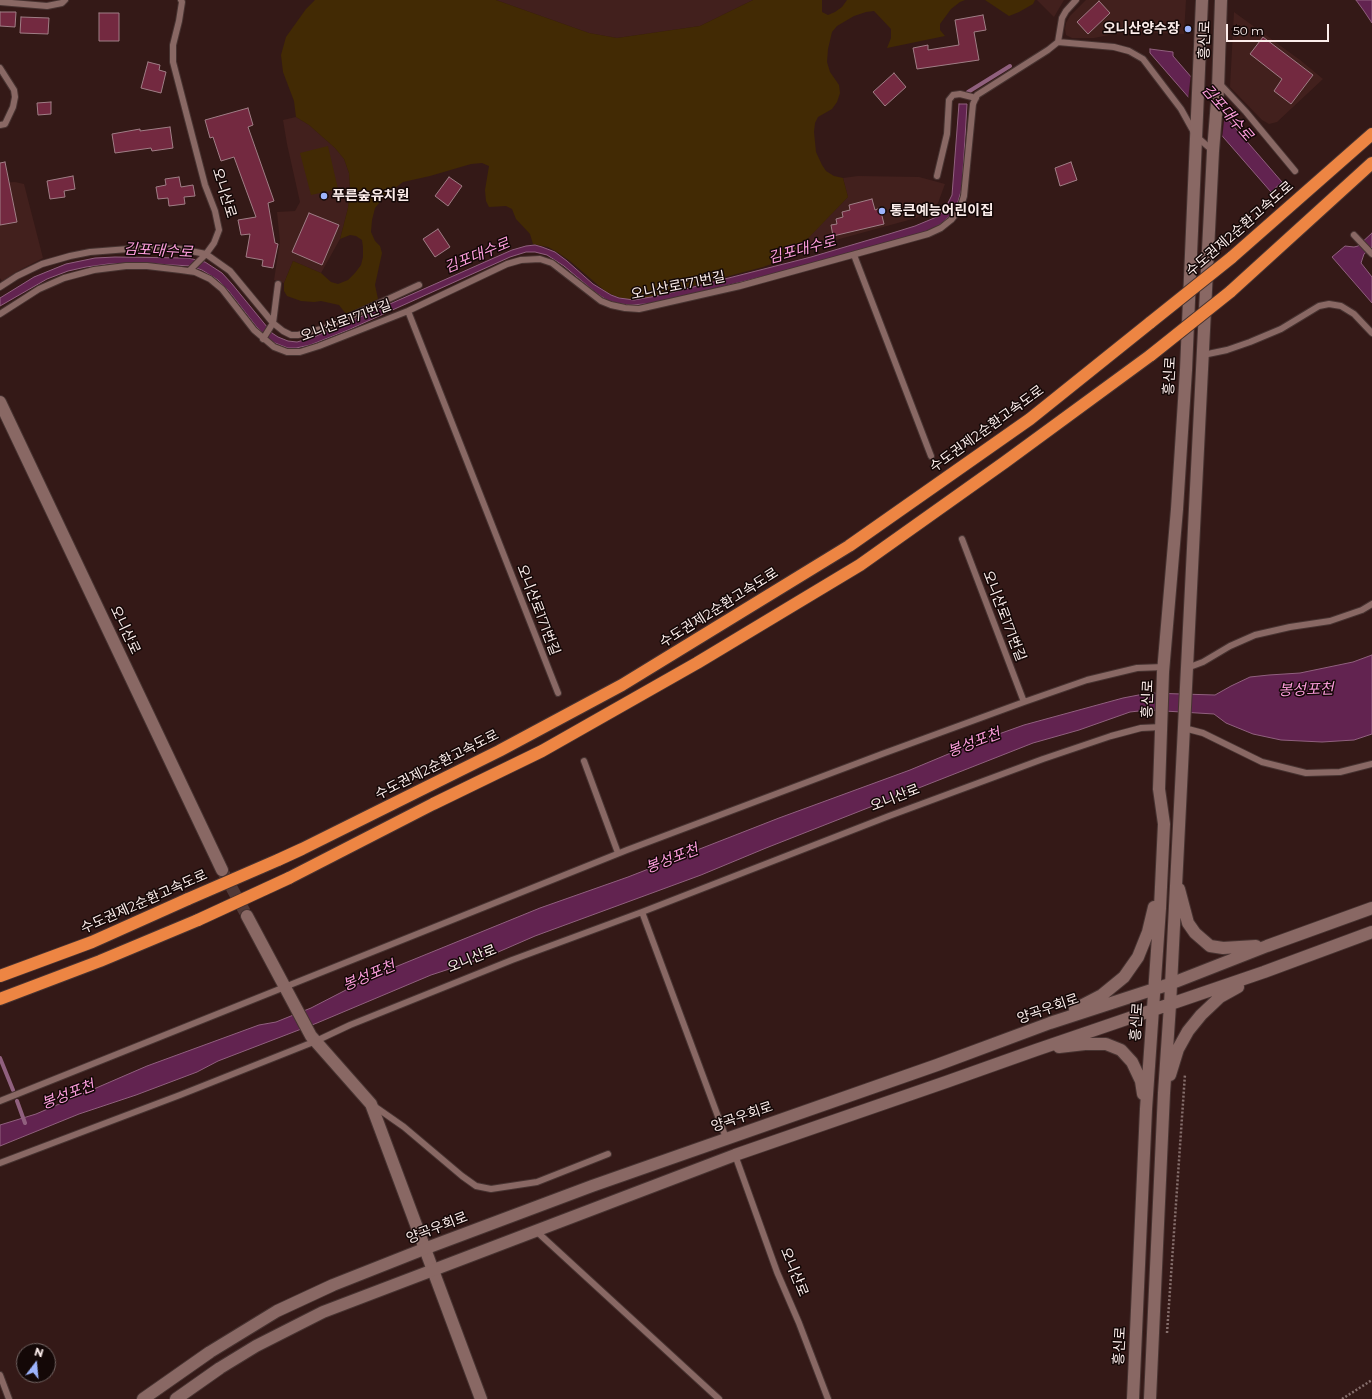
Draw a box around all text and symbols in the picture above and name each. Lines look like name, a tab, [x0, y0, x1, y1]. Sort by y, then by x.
scale bar	[1228, 16, 1331, 42]
street label: 흥신로	[1196, 20, 1214, 60]
place label: 오니산양수장	[1103, 21, 1180, 37]
text: 50 m	[1233, 23, 1264, 38]
marker: 오니산양수장	[1183, 24, 1193, 34]
water label: 김포대수로	[1198, 81, 1256, 145]
street label: 오니산로	[208, 166, 240, 220]
street label: 수도권제2순환고속도로	[1183, 178, 1297, 280]
place label: 푸른숲유치원	[332, 188, 409, 204]
marker: 푸른숲유치원	[319, 191, 329, 201]
place label: 통큰예능어린이집	[890, 203, 993, 219]
marker: 통큰예능어린이집	[877, 206, 887, 216]
water label: 김포대수로	[766, 232, 838, 268]
water label: 김포대수로	[442, 235, 512, 277]
water label: 김포대수로	[123, 240, 193, 262]
street label: 오니산로171번길	[629, 269, 727, 303]
street label: 오니산로171번길	[298, 297, 394, 345]
street label: 흥신로	[1161, 356, 1179, 396]
street label: 수도권제2순환고속도로	[927, 382, 1047, 476]
street label: 오니산로171번길	[513, 562, 563, 658]
street label: 수도권제2순환고속도로	[657, 565, 781, 651]
street label: 오니산로171번길	[979, 568, 1029, 664]
street label: 오니산로	[107, 603, 143, 657]
street label: 흥신로	[1139, 679, 1157, 719]
water label: 봉성포천	[1278, 680, 1334, 700]
water label: 봉성포천	[945, 725, 1003, 761]
street label: 수도권제2순환고속도로	[372, 726, 502, 804]
street label: 오니산로	[868, 781, 922, 815]
water label: 봉성포천	[643, 841, 701, 877]
street label: 수도권제2순환고속도로	[78, 867, 210, 937]
street label: 오니산로	[445, 942, 499, 976]
water label: 봉성포천	[340, 957, 398, 995]
street label: 양곡우회로	[1015, 991, 1081, 1027]
street label: 흥신로	[1127, 1002, 1147, 1042]
water label: 봉성포천	[39, 1077, 97, 1113]
street label: 양곡우회로	[709, 1099, 775, 1135]
street label: 양곡우회로	[404, 1209, 470, 1247]
street label: 오니산로	[777, 1245, 811, 1299]
street label: 흥신로	[1111, 1326, 1129, 1366]
north arrow	[16, 1343, 56, 1383]
text: N	[33, 1344, 45, 1360]

